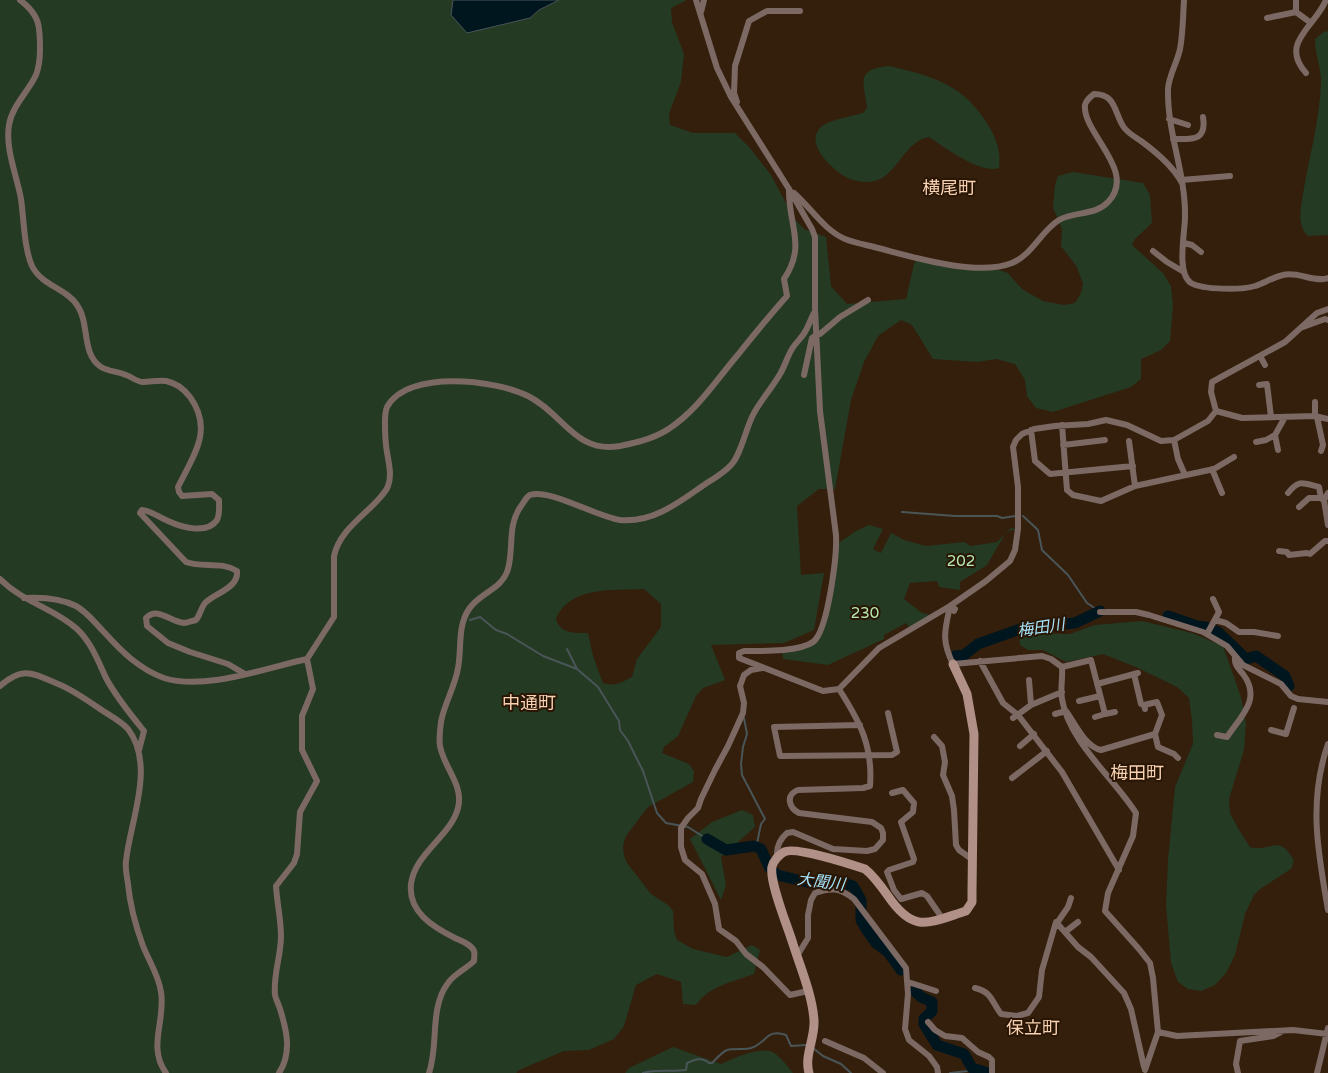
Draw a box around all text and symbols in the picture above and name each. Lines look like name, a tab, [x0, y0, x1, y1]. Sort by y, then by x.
district label: 横尾町	[922, 177, 976, 199]
park label: 202	[947, 552, 975, 570]
park label: 230	[851, 604, 879, 622]
water label: 梅田川	[1016, 614, 1068, 641]
district label: 中通町	[502, 692, 556, 714]
district label: 梅田町	[1110, 762, 1164, 784]
water label: 大聞川	[796, 869, 848, 895]
district label: 保立町	[1006, 1017, 1060, 1039]

